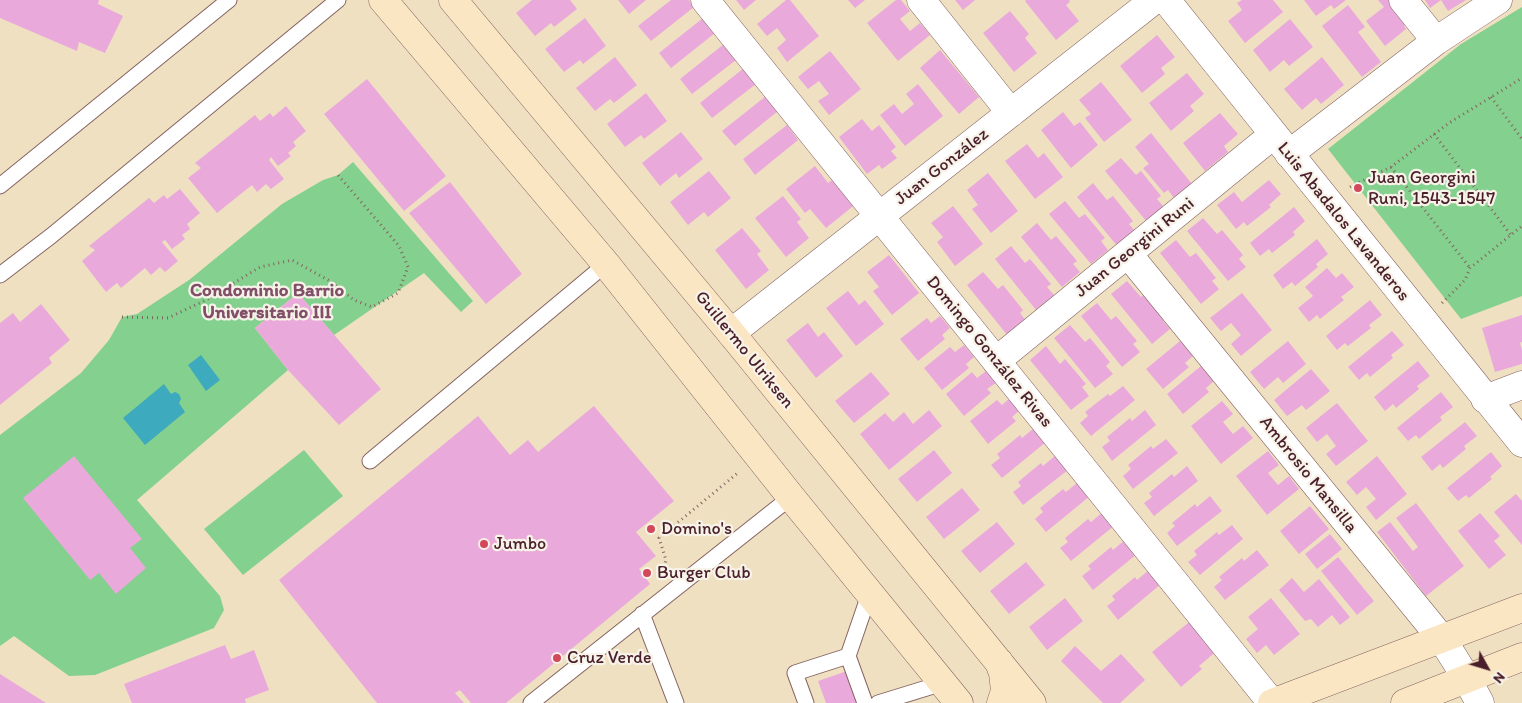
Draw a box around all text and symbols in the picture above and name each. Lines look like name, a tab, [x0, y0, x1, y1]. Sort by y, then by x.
street label: Juan González	[891, 124, 993, 210]
street label: Luis Abadalos Lavanderos	[1272, 138, 1414, 306]
place label: Juan Georgini Runi, 1543-1547	[1368, 167, 1495, 210]
marker: Juan Georgini Runi, 1543-1547	[1352, 182, 1364, 194]
street label: Juan Georgini Runi	[1071, 193, 1199, 303]
street label: Domingo González Rivas	[921, 272, 1057, 432]
district label: Condominio Barrio Universitario III	[190, 280, 344, 324]
street label: Guillermo Ulriksen	[690, 287, 798, 413]
street label: Ambrosio Mansilla	[1254, 412, 1362, 538]
place label: Domino's	[661, 518, 732, 540]
marker: Domino's	[645, 523, 657, 535]
place label: Jumbo	[494, 533, 546, 555]
marker: Jumbo	[478, 538, 490, 550]
place label: Burger Club	[657, 562, 751, 584]
marker: Burger Club	[641, 567, 653, 579]
north arrow	[1462, 643, 1512, 693]
place label: Cruz Verde	[567, 647, 652, 669]
marker: Cruz Verde	[551, 652, 563, 664]
text: N	[1489, 669, 1509, 687]

